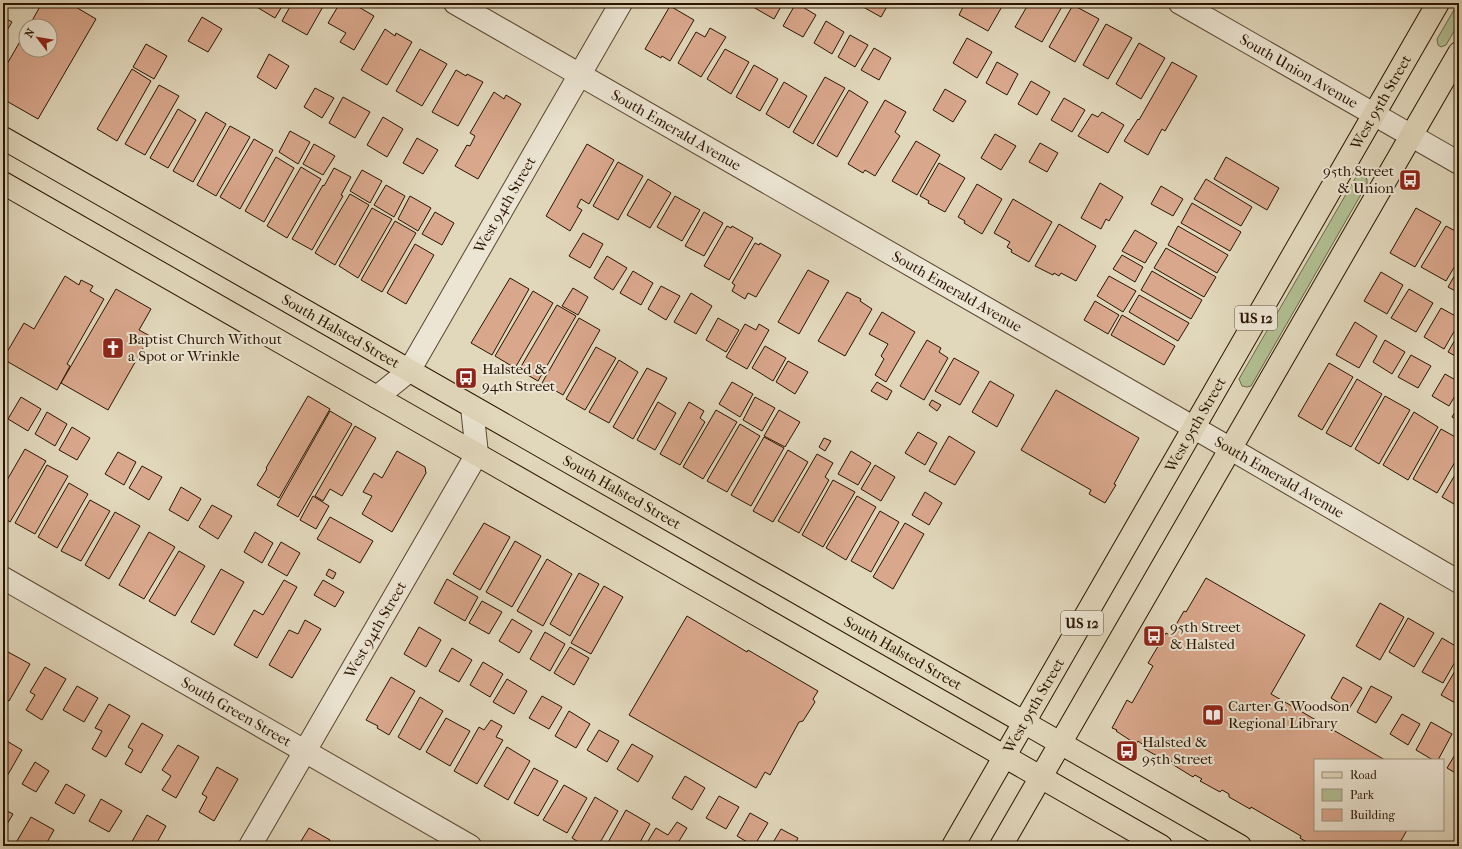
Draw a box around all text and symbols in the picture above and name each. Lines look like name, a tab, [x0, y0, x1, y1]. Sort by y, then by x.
north arrow	[18, 18, 58, 58]
text: N	[22, 26, 38, 40]
street label: South Union Avenue	[1237, 30, 1362, 112]
street label: West 95th Street	[1346, 51, 1415, 154]
street label: South Emerald Avenue	[608, 86, 745, 175]
street label: West 94th Street	[469, 153, 540, 257]
place label: 95th Street & Union	[1323, 162, 1395, 197]
bus stop icon: 95th Street & Union	[1397, 167, 1423, 193]
street label: South Emerald Avenue	[889, 247, 1026, 336]
street label: South Halsted Street	[278, 290, 403, 372]
road number: US 12	[1235, 306, 1277, 330]
place label: Baptist Church Without a Spot or Wrinkle	[128, 330, 283, 365]
church icon: Baptist Church Without a Spot or Wrinkle	[100, 335, 126, 361]
place label: Halsted & 94th Street	[482, 360, 556, 395]
bus stop icon: Halsted & 94th Street	[453, 365, 479, 391]
street label: West 95th Street	[1161, 374, 1230, 476]
street label: South Emerald Avenue	[1211, 432, 1348, 522]
street label: South Halsted Street	[560, 451, 685, 533]
street label: West 94th Street	[340, 578, 411, 682]
road number: US 12	[1061, 611, 1103, 635]
street label: South Halsted Street	[841, 612, 966, 694]
place label: 95th Street & Halsted	[1170, 618, 1242, 653]
bus stop icon: 95th Street & Halsted	[1141, 623, 1167, 649]
street label: West 95th Street	[999, 654, 1068, 757]
street label: South Green Street	[178, 673, 295, 751]
place label: Carter G. Woodson Regional Library	[1228, 697, 1350, 732]
library icon: Carter G. Woodson Regional Library	[1200, 702, 1226, 728]
place label: Halsted & 95th Street	[1142, 733, 1214, 768]
bus stop icon: Halsted & 95th Street	[1114, 738, 1140, 764]
legend	[1314, 759, 1444, 831]
text: Road	[1350, 768, 1377, 782]
text: Park	[1350, 788, 1375, 802]
text: Building	[1350, 808, 1395, 822]

